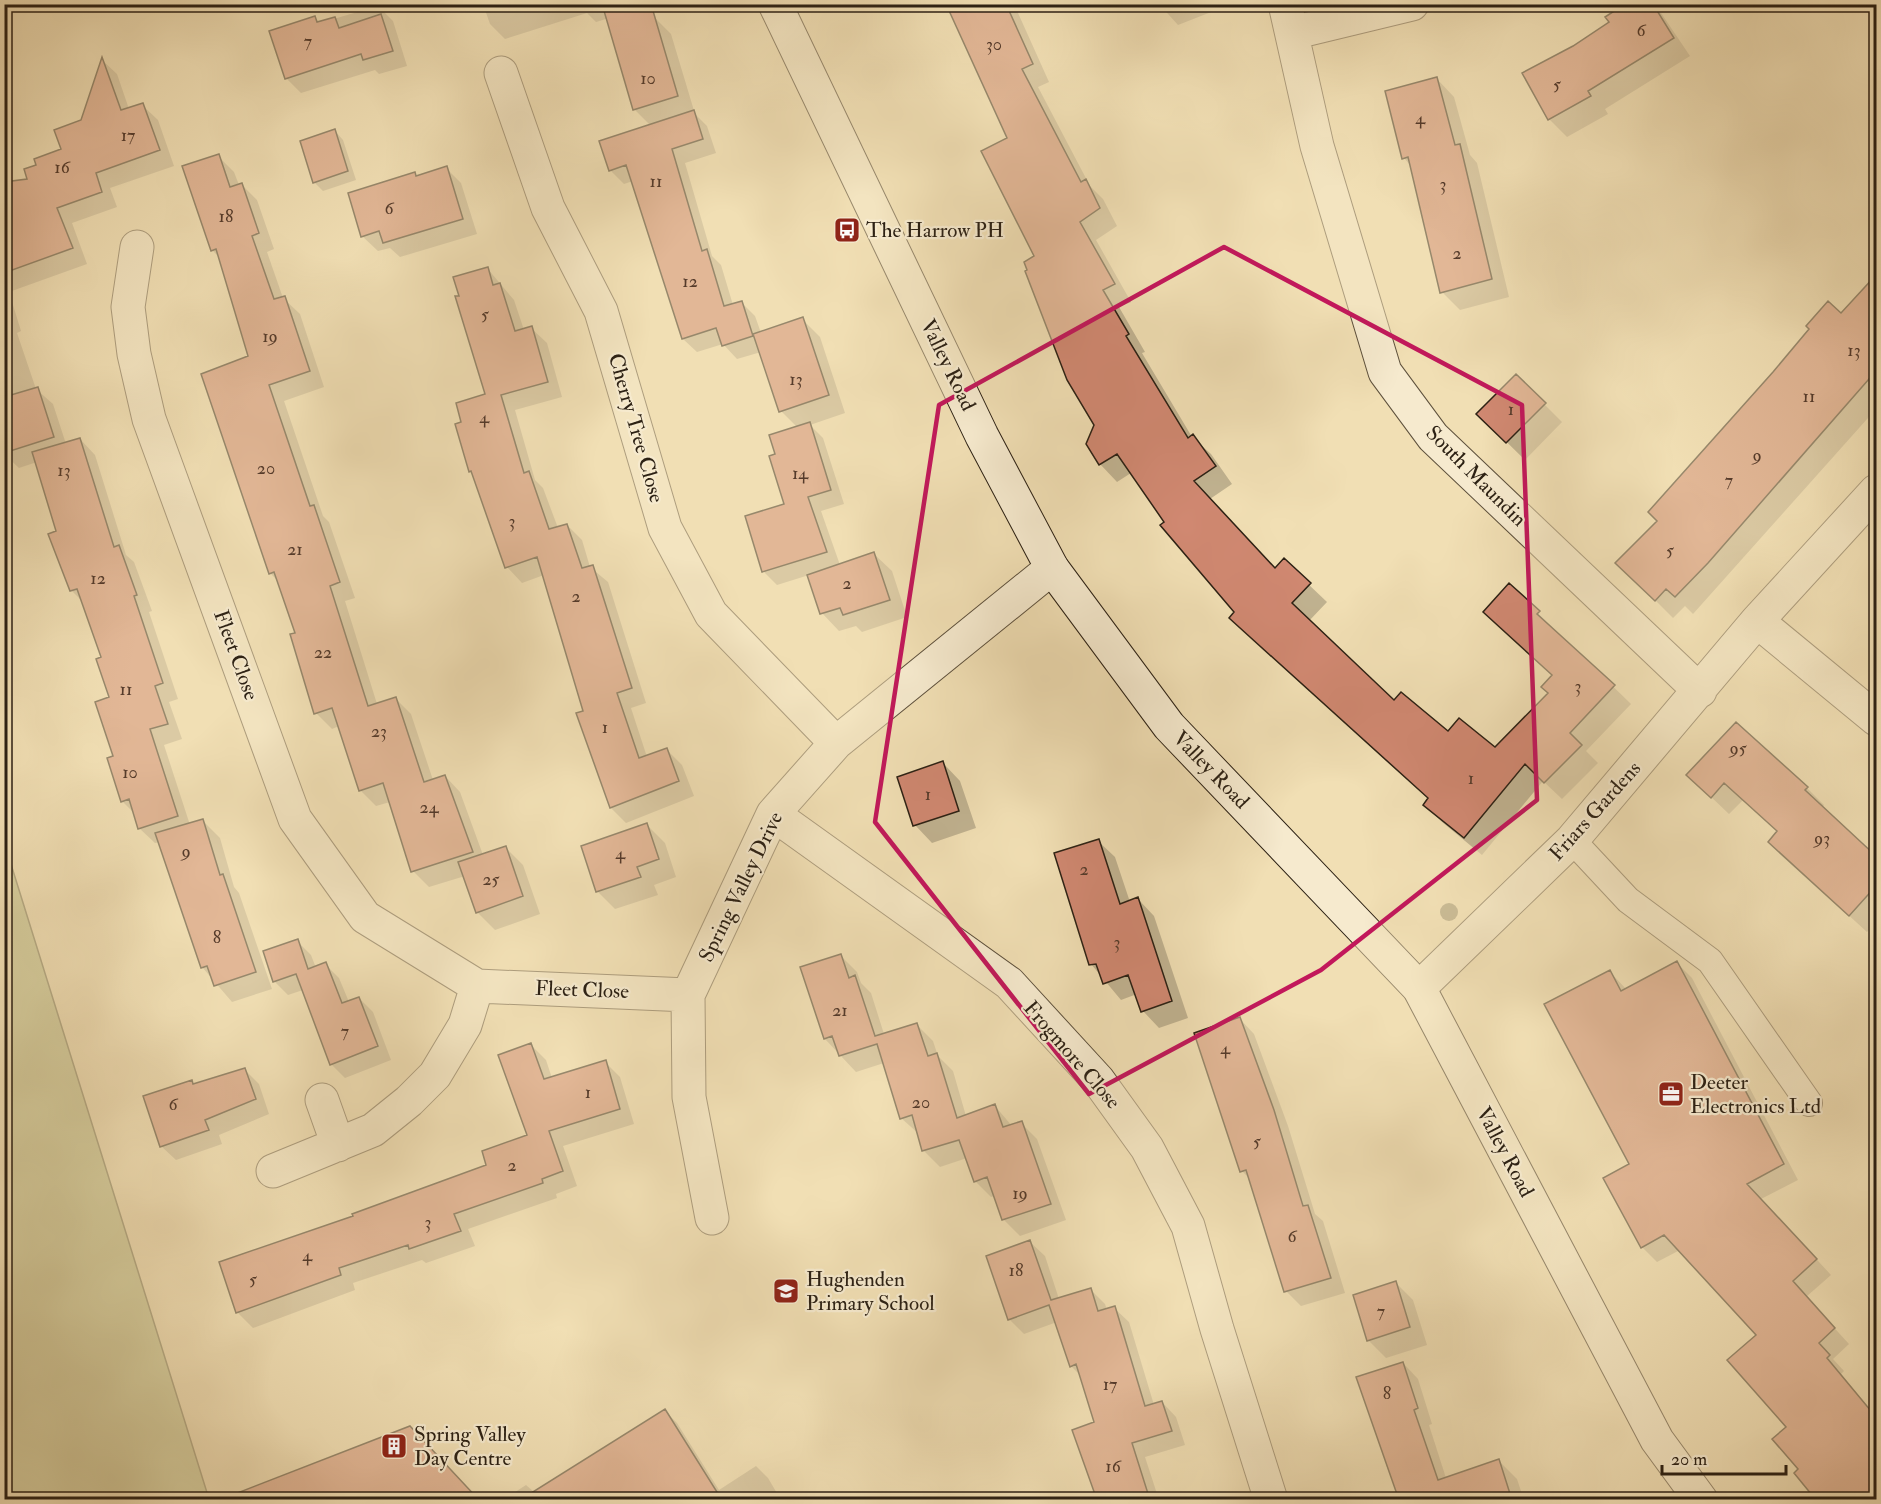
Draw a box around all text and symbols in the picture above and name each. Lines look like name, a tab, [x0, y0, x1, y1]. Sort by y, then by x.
house number: 6	[1636, 19, 1646, 42]
house number: 7	[304, 30, 312, 53]
house number: 30	[986, 33, 1002, 56]
house number: 10	[640, 67, 656, 90]
house number: 5	[1553, 73, 1561, 96]
house number: 4	[1415, 107, 1426, 130]
house number: 17	[121, 124, 135, 147]
house number: 16	[54, 156, 71, 179]
house number: 11	[650, 170, 662, 193]
house number: 3	[1440, 173, 1446, 196]
house number: 6	[384, 197, 394, 220]
house number: 18	[219, 205, 233, 228]
bus stop icon: The Harrow PH	[832, 215, 862, 245]
place label: The Harrow PH	[866, 217, 1004, 244]
house number: 2	[1452, 242, 1462, 265]
house number: 12	[682, 270, 698, 293]
house number: 5	[481, 303, 489, 326]
street label: Valley Road	[914, 315, 982, 416]
house number: 19	[262, 325, 278, 348]
house number: 13	[1847, 339, 1861, 362]
street label: Cherry Tree Close	[602, 350, 670, 506]
house number: 13	[789, 368, 803, 391]
house number: 11	[1803, 385, 1815, 408]
house number: 1	[1508, 398, 1514, 421]
house number: 4	[479, 406, 490, 429]
street label: South Maundin	[1420, 420, 1532, 532]
house number: 9	[1750, 444, 1762, 467]
house number: 20	[257, 457, 275, 480]
house number: 13	[57, 459, 71, 482]
house number: 14	[792, 462, 809, 485]
house number: 7	[1725, 469, 1733, 492]
house number: 3	[509, 510, 515, 533]
house number: 21	[287, 538, 303, 561]
house number: 5	[1666, 539, 1674, 562]
house number: 12	[90, 567, 106, 590]
house number: 2	[842, 572, 852, 595]
house number: 2	[571, 585, 581, 608]
street label: Fleet Close	[207, 606, 265, 704]
house number: 22	[314, 641, 332, 664]
house number: 3	[1575, 675, 1581, 698]
house number: 11	[120, 678, 132, 701]
house number: 1	[602, 716, 608, 739]
house number: 23	[371, 720, 387, 743]
street label: Valley Road	[1167, 725, 1255, 815]
house number: 95	[1727, 737, 1747, 760]
street label: Friars Gardens	[1543, 755, 1647, 867]
house number: 10	[122, 761, 138, 784]
house number: 1	[1468, 767, 1474, 790]
house number: 1	[925, 783, 931, 806]
house number: 24	[420, 796, 440, 819]
street label: Spring Valley Drive	[693, 807, 789, 967]
house number: 93	[1812, 827, 1830, 850]
house number: 9	[179, 840, 191, 863]
house number: 4	[615, 842, 626, 865]
house number: 2	[1079, 858, 1089, 881]
house number: 25	[483, 868, 500, 891]
house number: 8	[213, 926, 221, 949]
house number: 3	[1114, 931, 1120, 954]
street label: Fleet Close	[535, 975, 630, 1005]
street label: Frogmore Close	[1018, 995, 1127, 1115]
house number: 21	[832, 999, 848, 1022]
house number: 7	[341, 1020, 349, 1043]
house number: 4	[1220, 1037, 1231, 1060]
place label: Deeter Electronics Ltd	[1690, 1069, 1822, 1120]
office icon: Deeter Electronics Ltd	[1656, 1079, 1686, 1109]
house number: 1	[585, 1081, 591, 1104]
house number: 20	[912, 1091, 930, 1114]
house number: 6	[168, 1093, 178, 1116]
street label: Valley Road	[1470, 1102, 1540, 1203]
house number: 5	[1253, 1130, 1261, 1153]
house number: 2	[507, 1154, 517, 1177]
house number: 19	[1012, 1182, 1028, 1205]
house number: 3	[425, 1211, 431, 1234]
house number: 6	[1287, 1225, 1297, 1248]
house number: 4	[302, 1244, 313, 1267]
house number: 18	[1009, 1259, 1023, 1282]
place label: Hughenden Primary School	[806, 1266, 935, 1317]
house number: 5	[249, 1268, 257, 1291]
school or university icon: Hughenden Primary School	[771, 1276, 801, 1306]
house number: 7	[1377, 1300, 1385, 1323]
house number: 17	[1103, 1373, 1117, 1396]
house number: 8	[1383, 1382, 1391, 1405]
place label: Spring Valley Day Centre	[414, 1421, 526, 1472]
building icon: Spring Valley Day Centre	[379, 1431, 409, 1461]
scale bar	[1662, 1438, 1786, 1476]
text: 20 m	[1671, 1448, 1707, 1471]
house number: 16	[1105, 1455, 1122, 1478]

